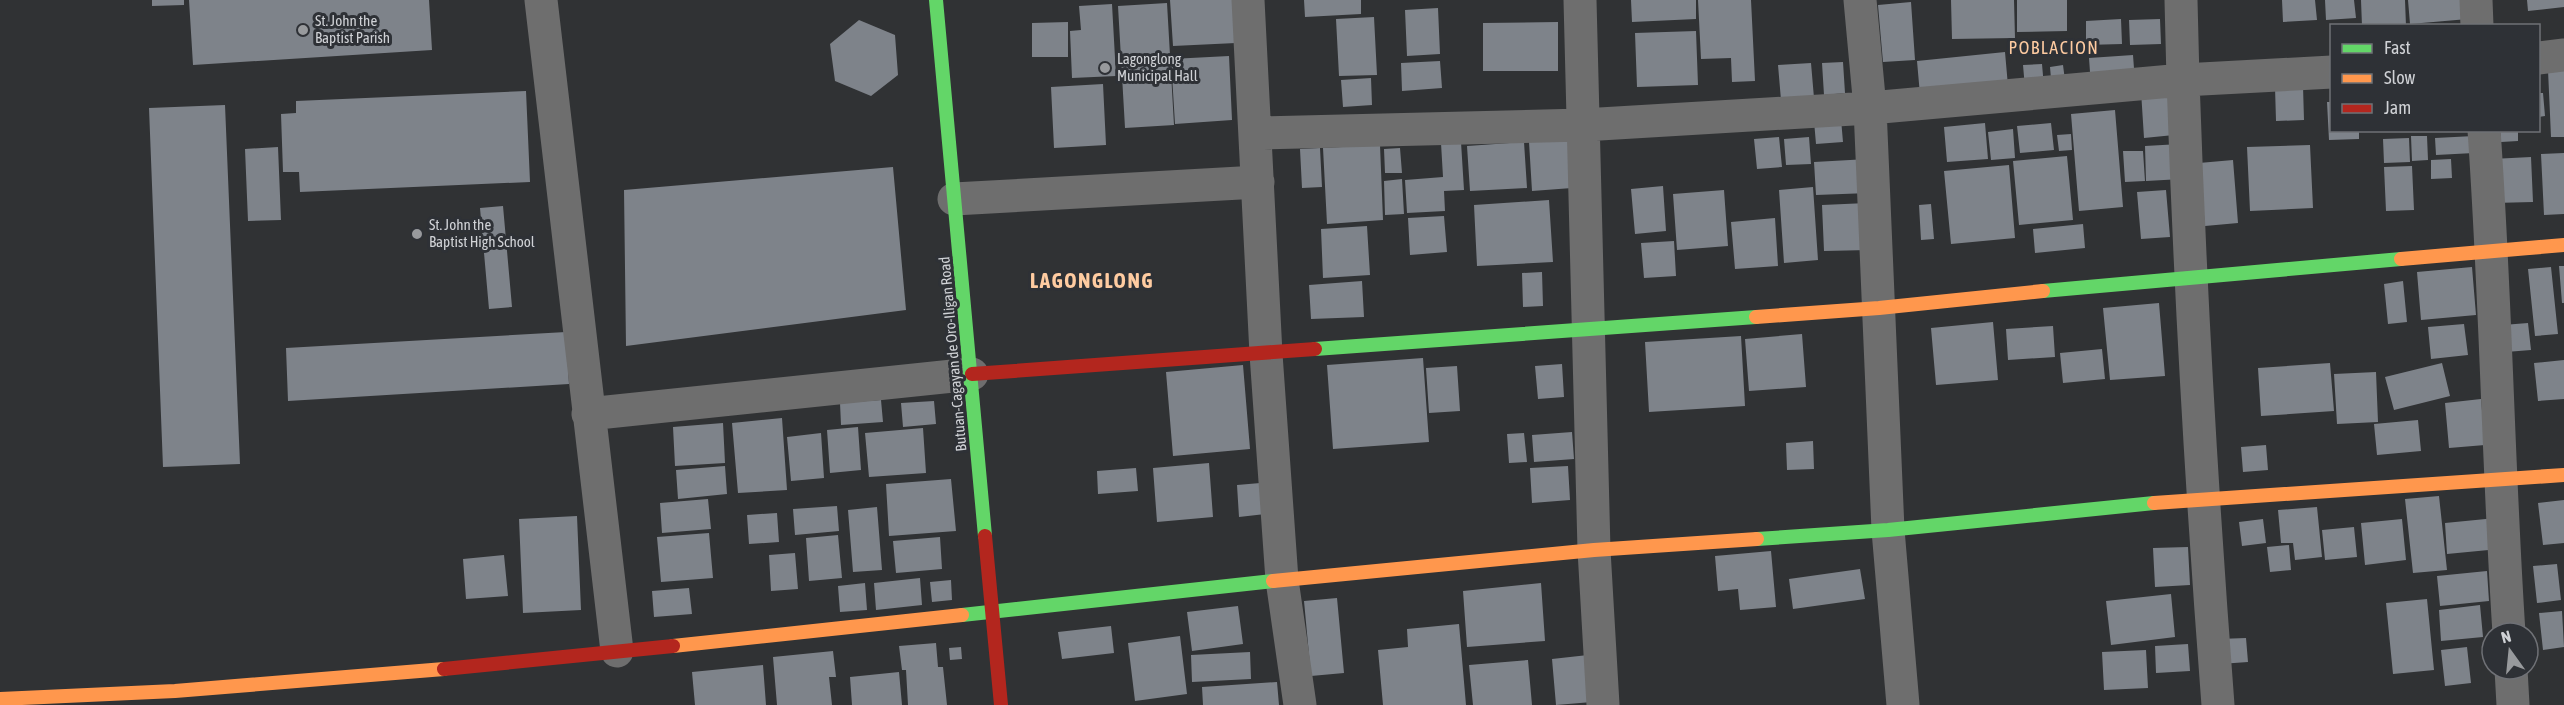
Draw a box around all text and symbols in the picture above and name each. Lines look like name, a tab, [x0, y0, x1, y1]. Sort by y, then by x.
place label: St. John the Baptist Parish	[315, 12, 390, 46]
marker: St. John the Baptist Parish	[296, 23, 310, 37]
legend	[2330, 24, 2540, 132]
district label: POBLACION	[2009, 37, 2099, 58]
text: Fast	[2384, 37, 2411, 58]
place label: Lagonglong Municipal Hall	[1117, 50, 1198, 84]
marker: Lagonglong Municipal Hall	[1098, 61, 1112, 75]
text: Slow	[2384, 67, 2415, 88]
text: Jam	[2384, 97, 2411, 118]
place label: St. John the Baptist High School	[429, 216, 535, 250]
marker: St. John the Baptist High School	[410, 227, 424, 241]
street label: Butuan-Cagayan de Oro-Iligan Road	[936, 256, 969, 452]
district label: LAGONGLONG	[1030, 268, 1154, 292]
north arrow	[2480, 621, 2540, 681]
text: N	[2499, 627, 2513, 646]

